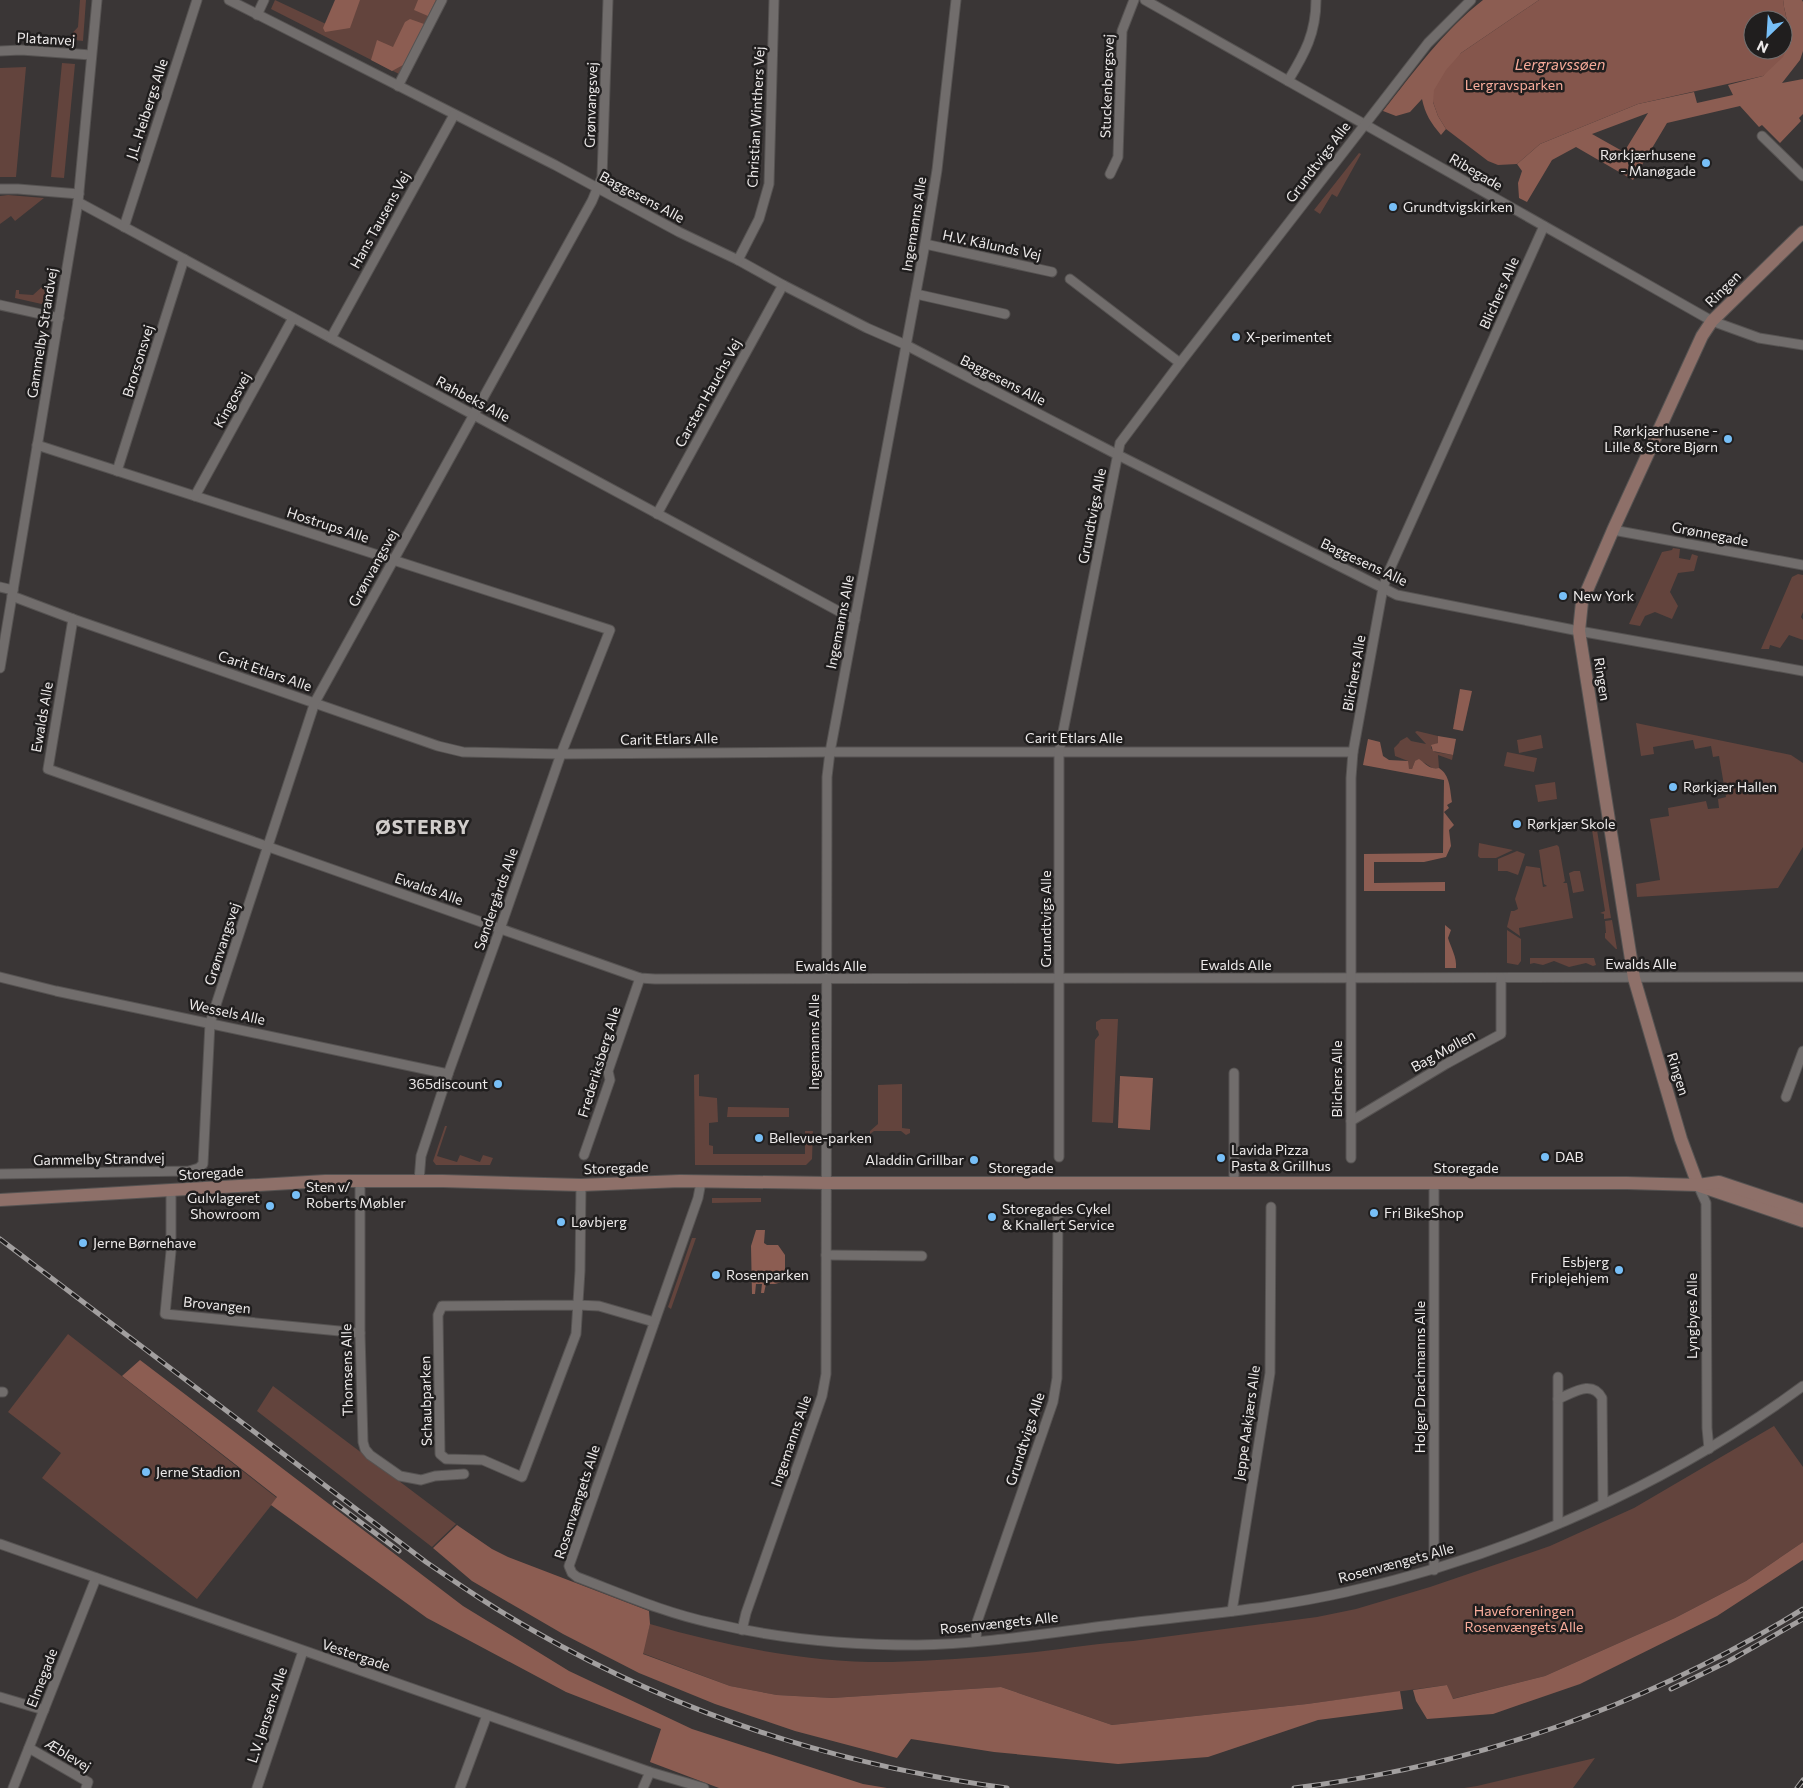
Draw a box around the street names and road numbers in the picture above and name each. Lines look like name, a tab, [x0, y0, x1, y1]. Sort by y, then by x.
street label: Platanvej	[16, 28, 76, 49]
street label: Stuckenbergsvej	[1096, 34, 1117, 138]
street label: Christian Winthers Vej	[743, 46, 768, 188]
street label: J.L. Heibergs Alle	[122, 56, 171, 161]
street label: Grønvangsvej	[581, 62, 600, 148]
street label: Grundtvigs Alle	[1282, 118, 1354, 206]
street label: Ribegade	[1446, 149, 1506, 194]
street label: Baggesens Alle	[597, 167, 688, 226]
street label: Hans Tausens Vej	[346, 168, 413, 271]
street label: Ingemanns Alle	[898, 175, 929, 272]
street label: H.V. Kålunds Vej	[941, 226, 1043, 263]
street label: Blichers Alle	[1475, 254, 1522, 331]
street label: Gammelby Strandvej	[23, 267, 60, 399]
street label: Ringen	[1701, 267, 1744, 310]
street label: Brorsonsvej	[118, 323, 157, 399]
street label: Carsten Hauchs Vej	[671, 335, 744, 450]
street label: Baggesens Alle	[958, 351, 1049, 408]
street label: Kingosvej	[209, 369, 254, 430]
street label: Rahbeks Alle	[433, 372, 513, 425]
street label: Grundtvigs Alle	[1074, 467, 1109, 565]
street label: Hostrups Alle	[285, 503, 371, 546]
street label: Grønnegade	[1670, 518, 1750, 549]
street label: Grønvangsvej	[344, 526, 401, 609]
street label: Baggesens Alle	[1318, 534, 1410, 589]
street label: Ingemanns Alle	[822, 573, 857, 670]
street label: Blichers Alle	[1338, 633, 1369, 712]
street label: Carit Etlars Alle	[216, 647, 314, 694]
street label: Ringen	[1591, 656, 1614, 702]
street label: Ewalds Alle	[27, 680, 56, 754]
street label: Carit Etlars Alle	[620, 729, 718, 748]
street label: Carit Etlars Alle	[1025, 729, 1123, 746]
street label: Søndergårds Alle	[470, 845, 521, 952]
street label: Ewalds Alle	[393, 869, 466, 908]
street label: Grundtvigs Alle	[1037, 870, 1054, 968]
street label: Grønvangsvej	[200, 900, 243, 987]
street label: Ewalds Alle	[1605, 955, 1677, 972]
street label: Ewalds Alle	[1200, 956, 1272, 973]
street label: Ewalds Alle	[795, 957, 867, 974]
street label: Ingemanns Alle	[805, 994, 822, 1090]
street label: Wessels Alle	[187, 995, 267, 1028]
street label: Frederiksberg Alle	[574, 1004, 623, 1119]
street label: Bag Møllen	[1408, 1026, 1478, 1075]
street label: Blichers Alle	[1328, 1040, 1345, 1118]
street label: Ringen	[1664, 1050, 1693, 1097]
street label: Gammelby Strandvej	[33, 1149, 165, 1168]
street label: Storegade	[583, 1158, 649, 1177]
street label: Storegade	[988, 1159, 1054, 1176]
street label: Storegade	[1433, 1159, 1499, 1176]
street label: Storegade	[178, 1162, 244, 1183]
street label: Lyngbyes Alle	[1683, 1273, 1700, 1359]
street label: Brovangen	[182, 1293, 252, 1316]
street label: Holger Drachmanns Alle	[1411, 1301, 1428, 1453]
street label: Thomsens Alle	[337, 1324, 356, 1416]
street label: Schaubparken	[416, 1356, 435, 1446]
street label: Jeppe Aakjærs Alle	[1230, 1364, 1263, 1482]
street label: Grundtvigs Alle	[1001, 1390, 1048, 1488]
street label: Ingemanns Alle	[767, 1393, 814, 1489]
street label: Rosenvængets Alle	[550, 1443, 603, 1561]
street label: Rosenvængets Alle	[1336, 1539, 1456, 1586]
street label: Rosenvængets Alle	[939, 1608, 1059, 1637]
street label: Vestergade	[320, 1635, 393, 1674]
street label: Elmegade	[23, 1646, 61, 1710]
street label: L.V. Jensens Alle	[243, 1665, 290, 1765]
street label: Æblevej	[42, 1734, 94, 1775]

